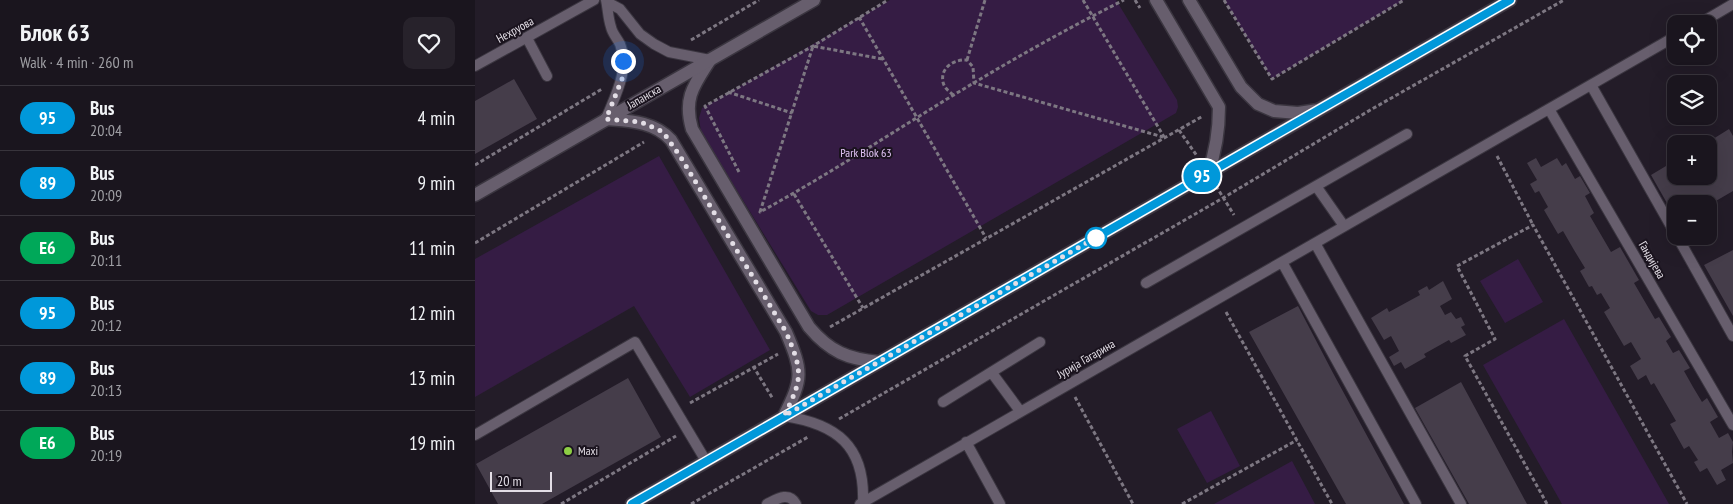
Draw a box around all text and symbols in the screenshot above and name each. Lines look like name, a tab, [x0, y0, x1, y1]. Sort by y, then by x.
street label: Нехруова	[493, 13, 536, 46]
map controls	[1667, 15, 1717, 245]
button: locate	[1667, 15, 1717, 65]
text: Блок 63	[20, 17, 90, 48]
button: heart	[403, 17, 455, 69]
your location	[611, 49, 636, 74]
text: Walk · 4 min · 260 m	[20, 52, 133, 72]
button: layers	[1667, 75, 1717, 125]
street label: Јапанска	[623, 81, 664, 113]
text: Bus	[90, 96, 114, 120]
text: 95	[39, 106, 56, 129]
text: 4 min	[418, 106, 455, 130]
text: 20:04	[90, 120, 122, 140]
button: +	[1667, 135, 1717, 185]
park label: Park Blok 63	[840, 145, 892, 160]
line badge: 95	[1179, 160, 1225, 192]
text: Bus	[90, 161, 114, 185]
text: 95	[1193, 164, 1211, 187]
text: 89	[39, 171, 56, 194]
text: 9 min	[418, 171, 455, 195]
text: 20:09	[90, 185, 122, 205]
button: −	[1667, 195, 1717, 245]
text: Bus	[90, 226, 114, 250]
unlabelled marker	[1085, 227, 1107, 249]
text: E6	[39, 236, 56, 259]
text: 11 min	[409, 236, 455, 260]
street label: Гандијева	[1636, 238, 1669, 281]
text: 20:11	[90, 250, 122, 270]
text: Bus	[90, 291, 114, 315]
text: 95	[39, 301, 56, 324]
text: 12 min	[409, 301, 455, 325]
text: 20:12	[90, 315, 122, 335]
street label: Јурија Гагарина	[1053, 336, 1118, 382]
text: Bus	[90, 356, 114, 380]
text: 89	[39, 366, 56, 389]
text: 13 min	[409, 366, 455, 390]
text: 20:13	[90, 380, 122, 400]
text: Bus	[90, 421, 114, 445]
text: E6	[39, 431, 56, 454]
text: 19 min	[409, 431, 455, 455]
place label: Maxi	[578, 443, 598, 458]
text: 20:19	[90, 445, 122, 465]
marker: Maxi	[562, 445, 574, 457]
scale bar	[490, 469, 553, 492]
text: 20 m	[497, 472, 522, 490]

